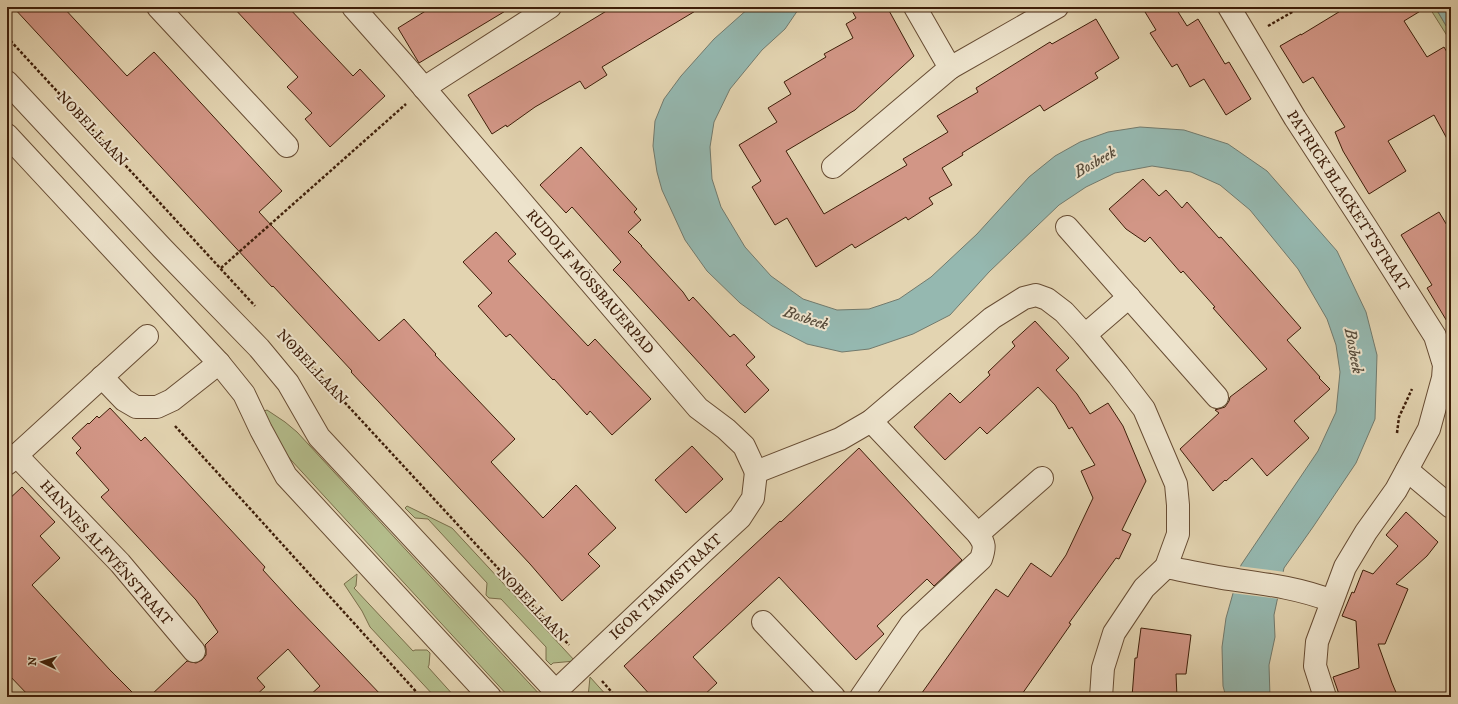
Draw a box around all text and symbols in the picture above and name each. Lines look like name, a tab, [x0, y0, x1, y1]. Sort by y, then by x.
street label: NOBELLAAN	[52, 87, 132, 171]
street label: PATRICK BLACKETTSTRAAT	[1282, 107, 1414, 296]
water label: Bosbeek	[1069, 142, 1120, 183]
street label: RUDOLF MÖSSBAUERPAD	[522, 206, 658, 358]
water label: Bosbeek	[780, 301, 831, 335]
street label: NOBELLAAN	[272, 325, 352, 409]
water label: Bosbeek	[1340, 326, 1368, 376]
street label: HANNES ALFVÉNSTRAAT	[35, 476, 177, 630]
street label: IGOR TAMMSTRAAT	[606, 529, 727, 644]
street label: NOBELLAAN	[492, 563, 572, 647]
north arrow	[22, 642, 62, 682]
text: N	[26, 656, 40, 666]

